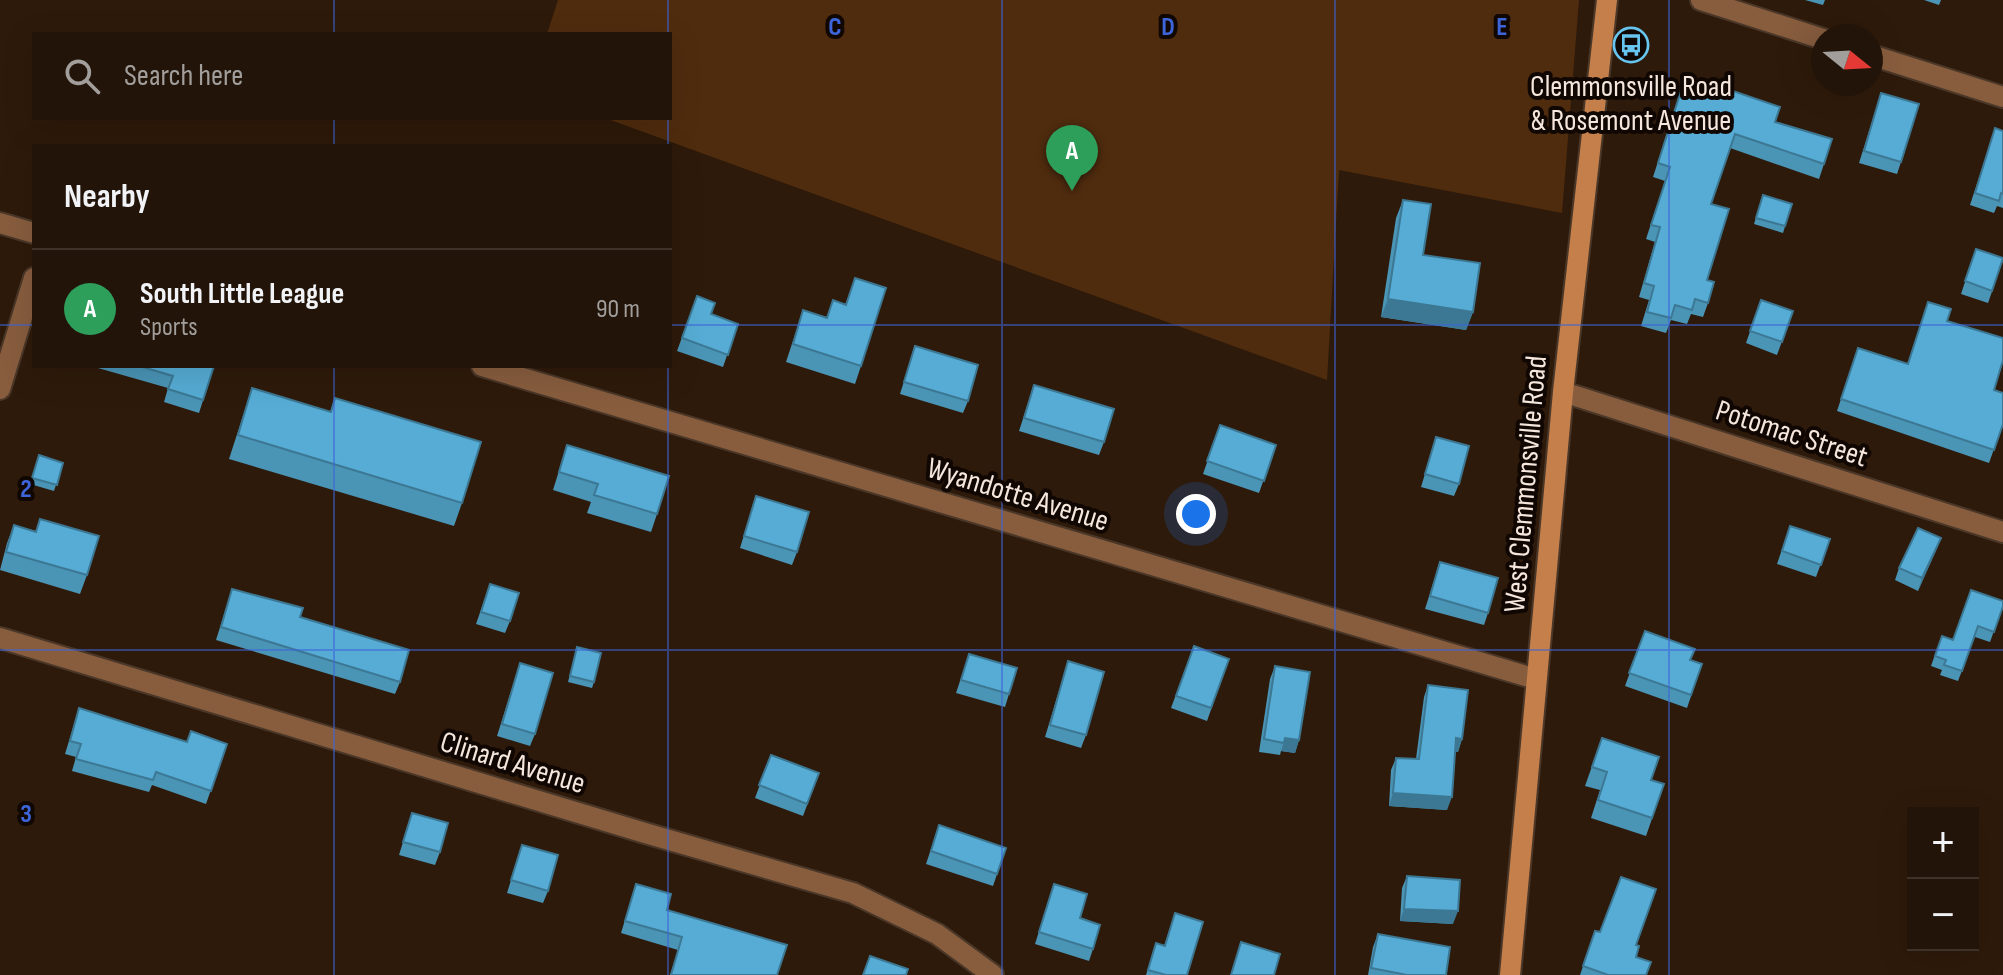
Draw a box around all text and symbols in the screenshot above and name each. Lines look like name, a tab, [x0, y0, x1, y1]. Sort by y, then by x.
text: C	[828, 12, 842, 43]
text: D	[1161, 12, 1175, 43]
text: E	[1496, 12, 1508, 43]
north arrow	[1811, 24, 1883, 96]
bus stop icon: Clemmonsville Road & Rosemont Avenue	[1612, 26, 1650, 64]
search box	[32, 32, 672, 120]
icon: search	[60, 54, 104, 98]
text: Search here	[124, 58, 243, 94]
place label: Clemmonsville Road & Rosemont Avenue	[1530, 69, 1732, 139]
pin: A	[1046, 125, 1098, 191]
text: Nearby	[64, 176, 150, 217]
text: South Little League	[140, 276, 344, 312]
text: A	[84, 294, 96, 325]
text: 90 m	[596, 294, 640, 325]
text: Sports	[140, 312, 198, 343]
street label: West Clemmonsville Road	[1497, 354, 1555, 614]
street label: Potomac Street	[1711, 393, 1872, 475]
street label: Wyandotte Avenue	[923, 450, 1113, 540]
text: 2	[20, 474, 32, 505]
your location	[1176, 494, 1216, 534]
street label: Clinard Avenue	[436, 724, 589, 802]
text: 3	[20, 799, 32, 830]
map controls	[1907, 807, 1979, 951]
button: +	[1907, 807, 1979, 879]
button: −	[1907, 879, 1979, 951]

